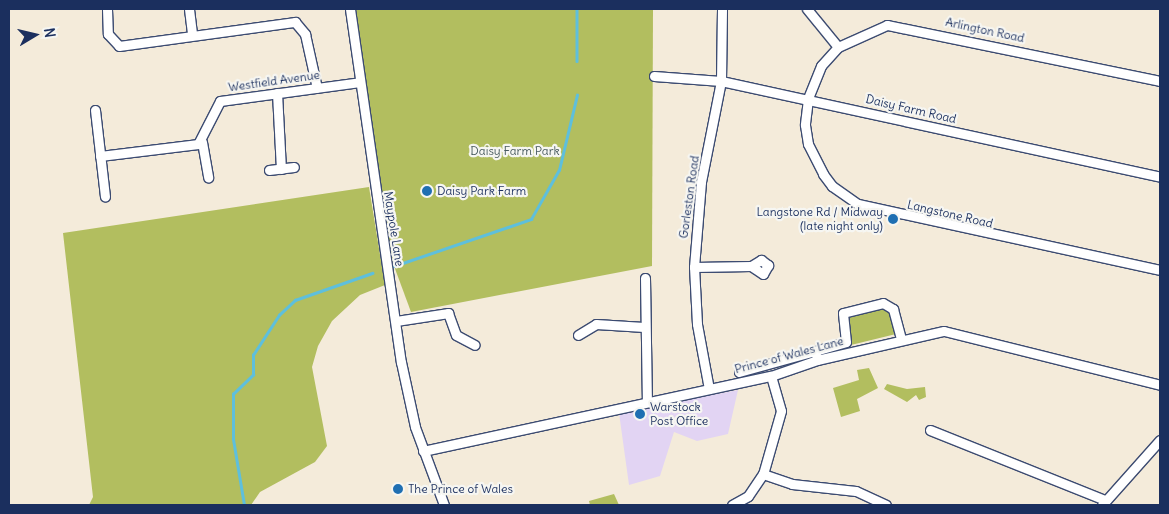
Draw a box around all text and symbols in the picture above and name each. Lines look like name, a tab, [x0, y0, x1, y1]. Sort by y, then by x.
north arrow	[10, 10, 60, 60]
street label: Arlington Road	[944, 15, 1026, 45]
text: N	[40, 26, 59, 39]
street label: Westfield Avenue	[227, 67, 321, 95]
street label: Daisy Farm Road	[864, 92, 958, 126]
park label: Daisy Farm Park	[470, 144, 560, 158]
street label: Gorleston Road	[676, 155, 702, 239]
place label: Daisy Park Farm	[437, 184, 526, 198]
marker: Daisy Park Farm	[421, 185, 433, 197]
street label: Maypole Lane	[381, 191, 407, 267]
street label: Langstone Road	[906, 197, 994, 231]
place label: Langstone Rd / Midway (late night only)	[756, 205, 883, 233]
marker: Langstone Rd / Midway (late night only)	[887, 213, 899, 225]
street label: Prince of Wales Lane	[733, 334, 845, 376]
place label: Warstock Post Office	[650, 400, 708, 428]
marker: Warstock Post Office	[634, 408, 646, 420]
place label: The Prince of Wales	[408, 482, 513, 496]
marker: The Prince of Wales	[392, 483, 404, 495]

